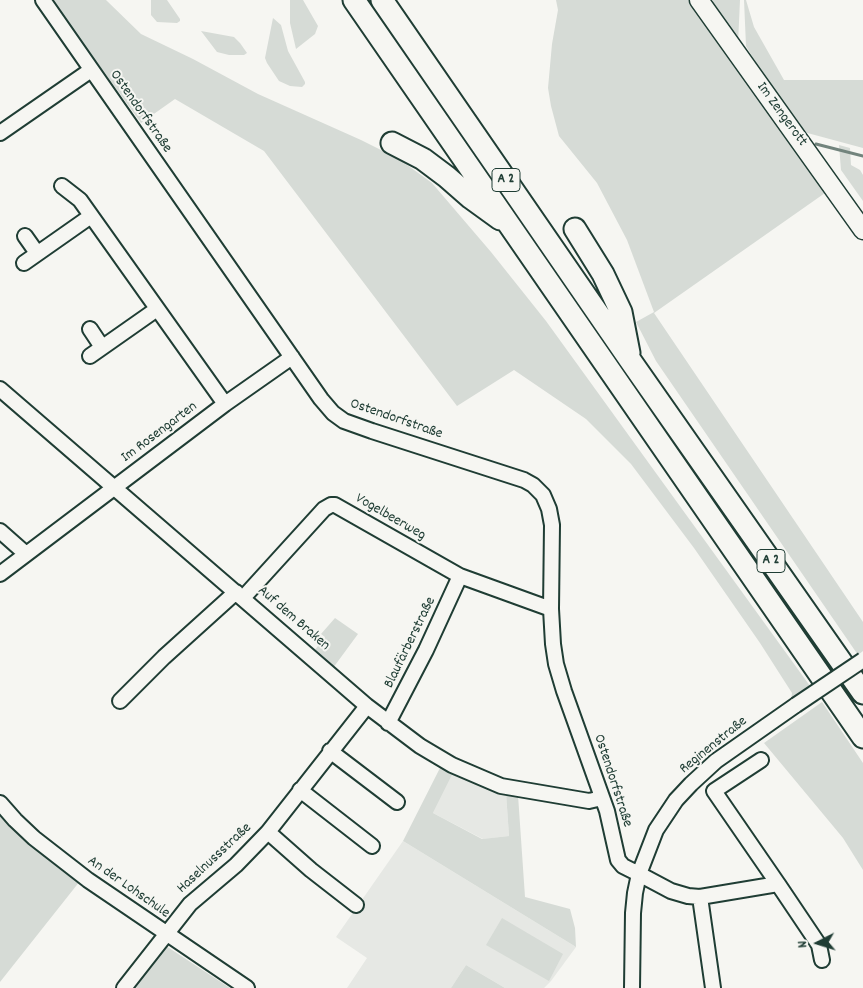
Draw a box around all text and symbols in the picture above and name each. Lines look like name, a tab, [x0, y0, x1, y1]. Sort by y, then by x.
street label: Ostendorfstraße	[105, 67, 175, 157]
street label: Im Zengerott	[752, 79, 810, 151]
road number: A 2	[492, 168, 520, 192]
street label: Ostendorfstraße	[347, 396, 445, 444]
street label: Im Rosengarten	[118, 399, 202, 467]
street label: Vogelbeerweg	[351, 491, 429, 545]
road number: A 2	[757, 550, 785, 572]
street label: Auf dem Braken	[253, 583, 333, 655]
street label: Blaufärberstraße	[381, 594, 441, 692]
street label: Reginenstraße	[677, 713, 751, 779]
street label: Ostendorfstraße	[588, 732, 636, 830]
street label: Haselnussstraße	[174, 820, 256, 898]
street label: An der Lohschule	[83, 853, 173, 923]
north arrow	[793, 918, 843, 968]
text: N	[793, 940, 813, 949]

